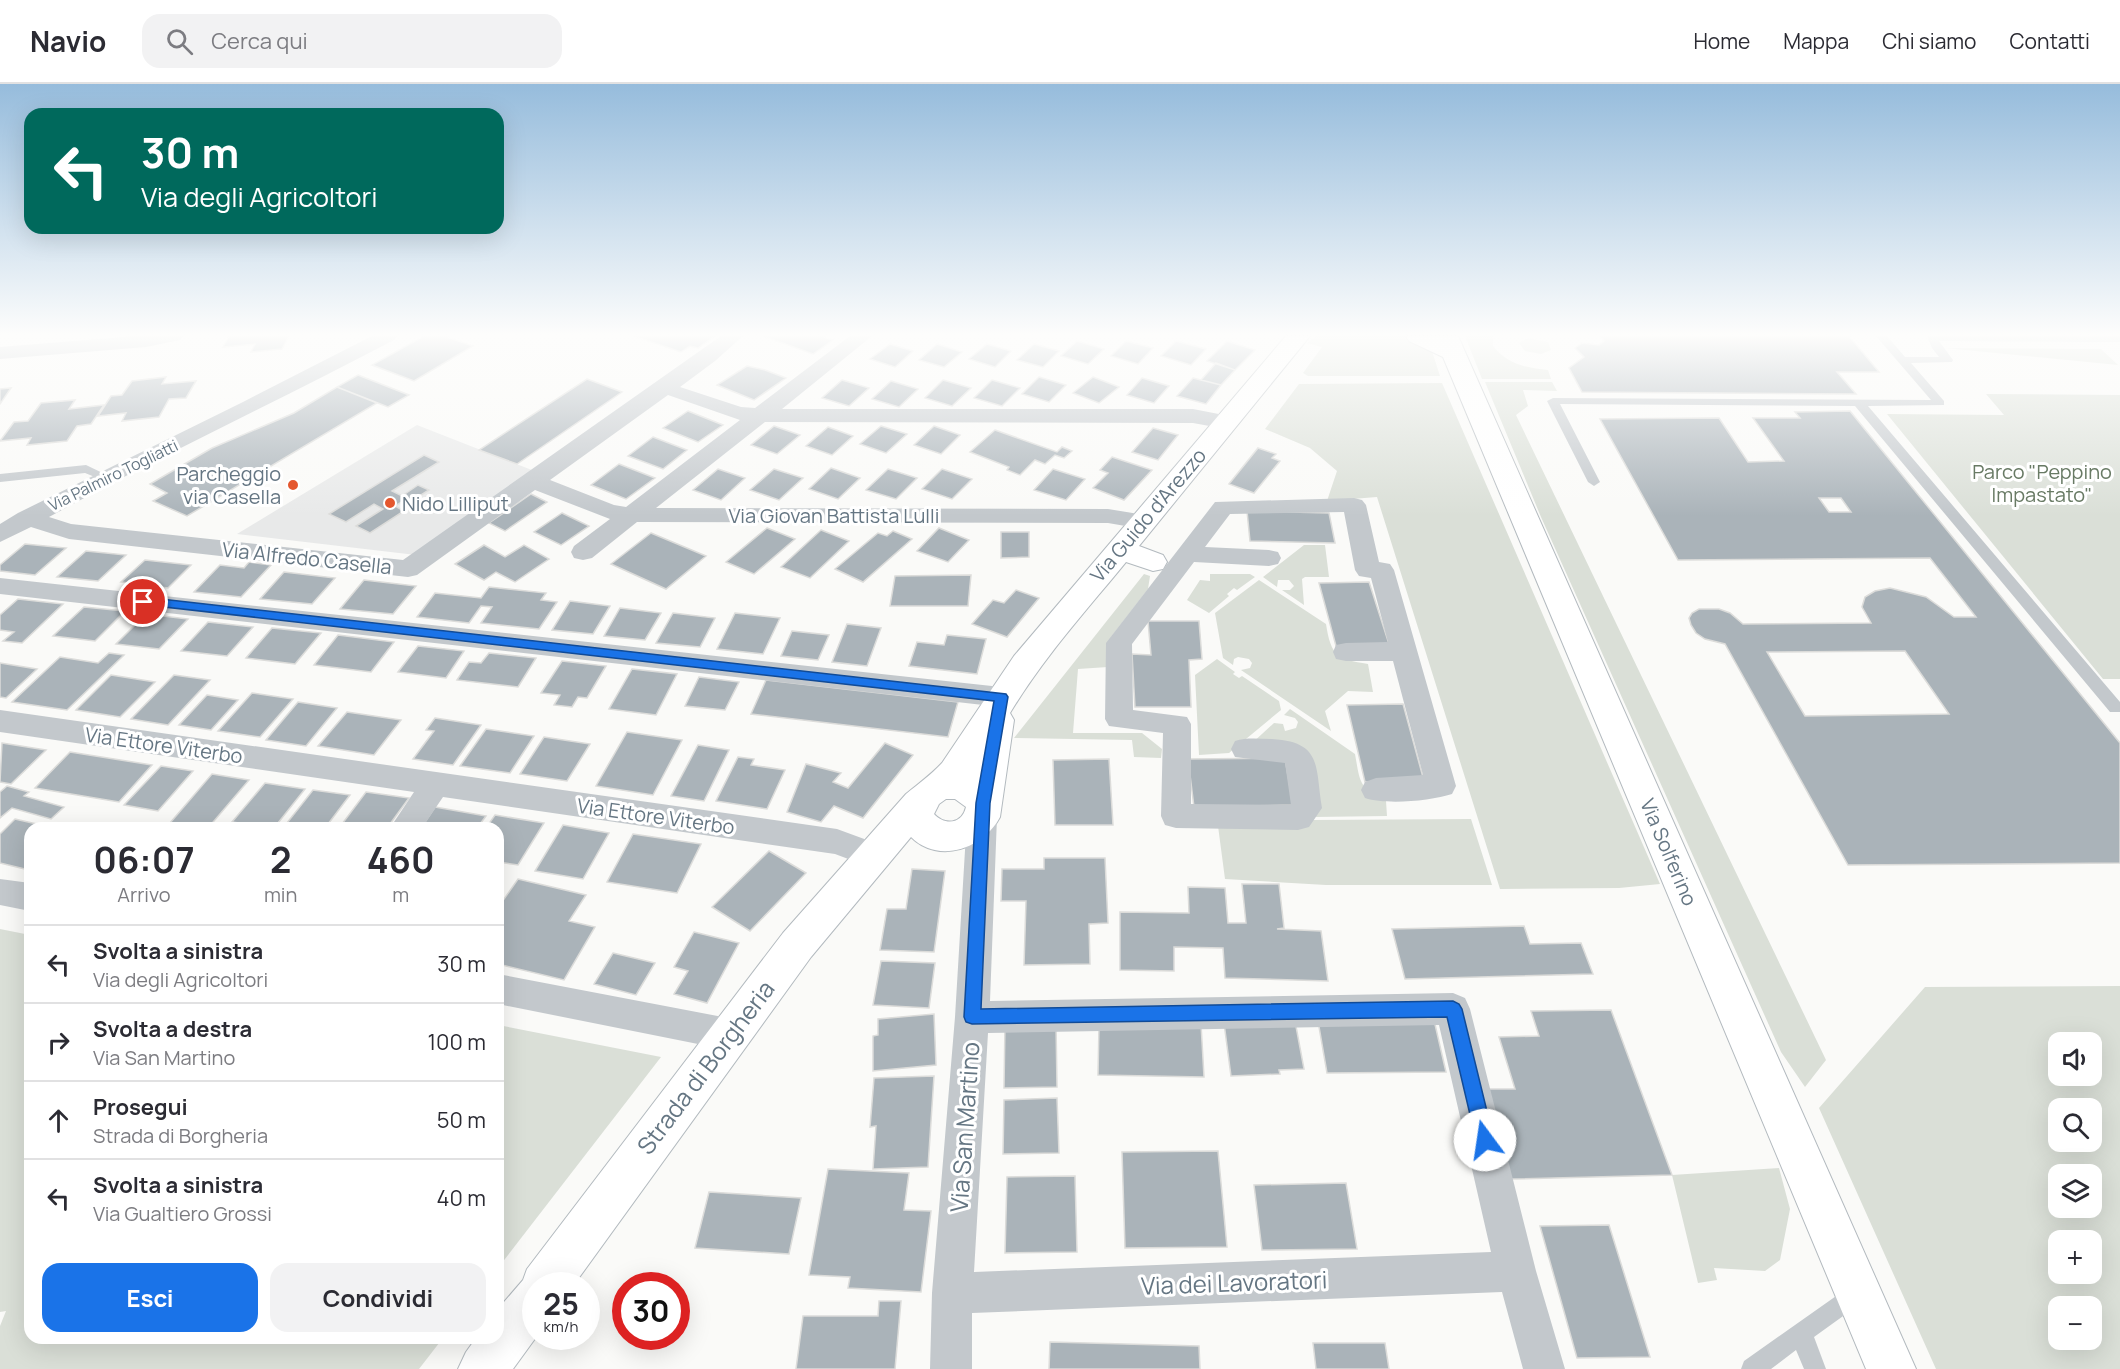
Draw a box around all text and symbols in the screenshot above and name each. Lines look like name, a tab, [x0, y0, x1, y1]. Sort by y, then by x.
search box	[142, 14, 562, 68]
text: Navio	[30, 22, 106, 60]
icon: search	[163, 25, 196, 58]
text: Cerca qui	[211, 26, 308, 56]
text: Home	[1693, 27, 1750, 55]
text: Mappa	[1783, 27, 1849, 55]
text: Chi siamo	[1882, 27, 1977, 55]
text: Contatti	[2010, 27, 2090, 55]
text: 30 m	[141, 123, 239, 181]
icon: left	[42, 132, 120, 210]
text: Via degli Agricoltori	[141, 178, 377, 215]
street label: Via Palmiro Togliatti	[44, 434, 182, 516]
street label: Via Guido d'Arezzo	[1084, 442, 1212, 588]
park label: Parco "Peppino Impastato"	[1972, 458, 2112, 508]
place label: Parcheggio via Casella	[176, 460, 281, 510]
marker: Parcheggio via Casella	[286, 478, 300, 492]
place label: Nido Lilliput	[402, 490, 509, 517]
marker: Nido Lilliput	[383, 496, 397, 510]
street label: Via Giovan Battista Lulli	[729, 502, 939, 529]
street label: Via Alfredo Casella	[221, 536, 393, 580]
pin	[117, 576, 168, 627]
icon: arrive	[126, 585, 159, 618]
street label: Via Ettore Viterbo	[84, 721, 245, 769]
street label: Via Ettore Viterbo	[576, 792, 737, 840]
street label: Via Solferino	[1634, 794, 1704, 910]
text: 06:07	[93, 835, 195, 884]
text: 2	[270, 835, 291, 884]
text: 460	[367, 835, 435, 884]
text: Arrivo	[117, 881, 171, 908]
text: min	[264, 881, 297, 908]
text: m	[392, 881, 409, 908]
text: Svolta a sinistra	[93, 936, 263, 966]
icon: left	[42, 948, 75, 981]
text: 30 m	[437, 949, 486, 979]
text: Via degli Agricoltori	[93, 966, 268, 993]
street label: Strada di Borgheria	[629, 973, 781, 1161]
text: Svolta a destra	[93, 1014, 252, 1044]
icon: right	[42, 1026, 75, 1059]
text: 100 m	[428, 1027, 486, 1057]
map controls	[2048, 1032, 2102, 1350]
button: sound	[2048, 1032, 2102, 1086]
street label: Via San Martino	[942, 1041, 986, 1213]
text: Via San Martino	[93, 1044, 235, 1071]
text: Prosegui	[93, 1092, 188, 1122]
button: search	[2048, 1098, 2102, 1152]
icon: ahead	[42, 1104, 75, 1137]
text: 50 m	[437, 1105, 486, 1135]
position arrow	[1453, 1108, 1517, 1172]
text: Strada di Borgheria	[93, 1122, 268, 1149]
button: layers	[2048, 1164, 2102, 1218]
text: Svolta a sinistra	[93, 1170, 263, 1200]
icon: left	[42, 1182, 75, 1215]
text: 40 m	[437, 1183, 486, 1213]
text: Via Gualtiero Grossi	[93, 1200, 272, 1227]
button: +	[2048, 1230, 2102, 1284]
street label: Via dei Lavoratori	[1140, 1262, 1328, 1302]
button: Esci	[42, 1263, 258, 1332]
button: Condividi	[270, 1263, 486, 1332]
speed limit sign: 30	[612, 1272, 690, 1350]
text: 25	[543, 1283, 579, 1324]
button: −	[2048, 1296, 2102, 1350]
text: km/h	[544, 1316, 578, 1337]

